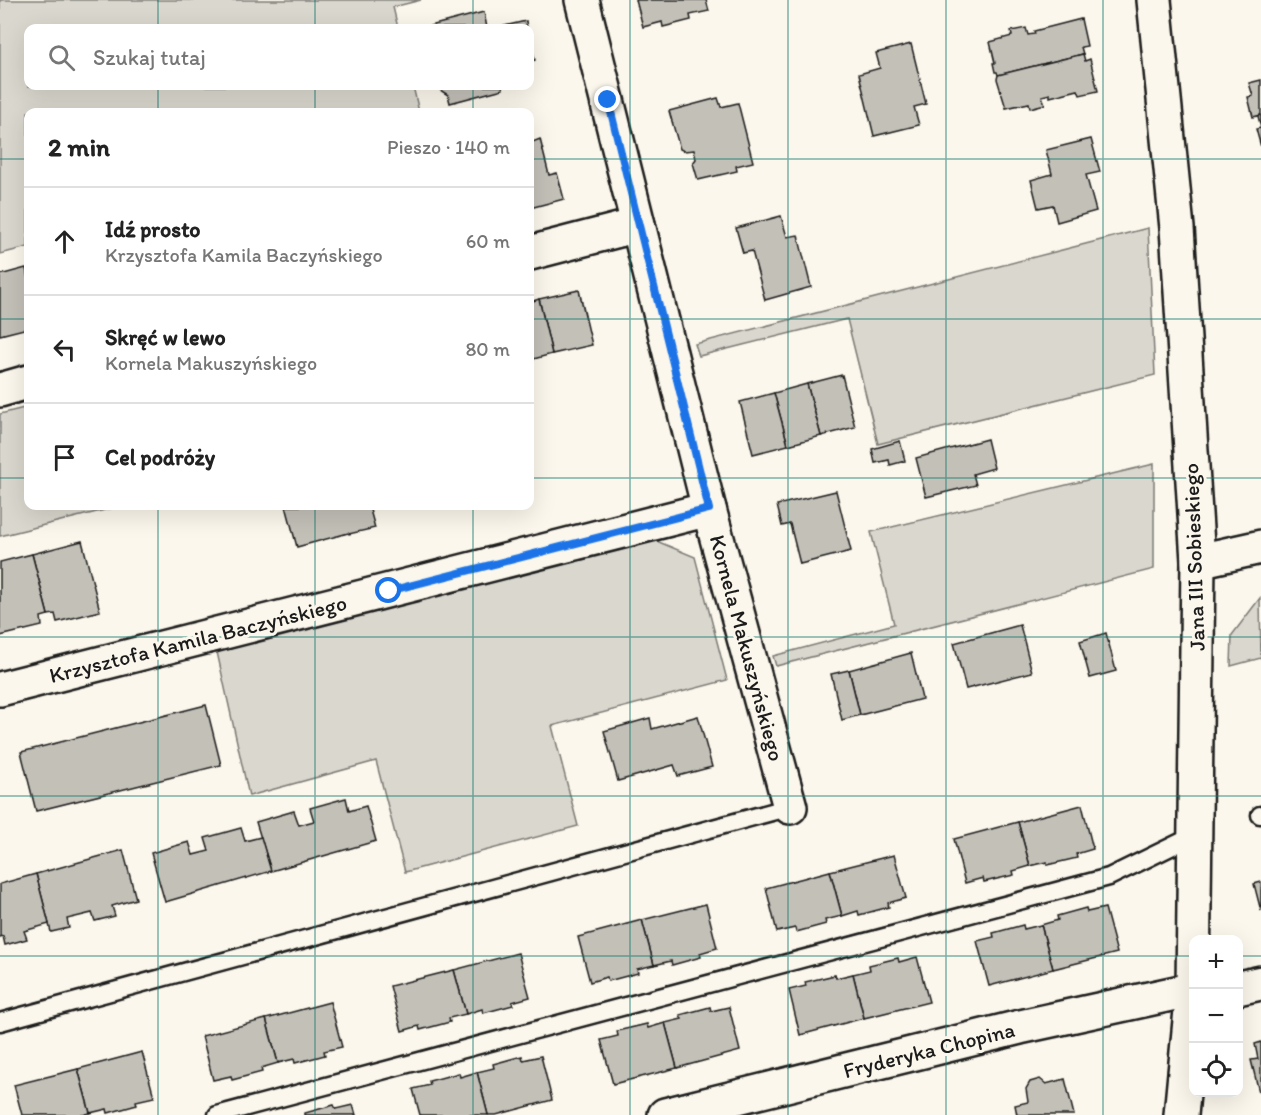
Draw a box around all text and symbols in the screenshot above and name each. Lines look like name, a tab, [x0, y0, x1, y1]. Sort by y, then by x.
search box	[24, 24, 534, 90]
icon: search	[45, 41, 78, 74]
text: Szukaj tutaj	[93, 44, 206, 71]
route end	[594, 86, 620, 112]
text: 2 min	[48, 131, 110, 163]
text: Pieszo · 140 m	[387, 135, 510, 159]
text: Idź prosto	[105, 216, 201, 243]
icon: ahead	[48, 225, 81, 258]
text: 60 m	[466, 229, 510, 253]
text: Krzysztofa Kamila Baczyńskiego	[105, 243, 383, 267]
text: Skręć w lewo	[105, 324, 226, 351]
icon: left	[48, 333, 81, 366]
text: 80 m	[465, 337, 510, 361]
text: Kornela Makuszyńskiego	[105, 351, 317, 375]
icon: arrive	[48, 441, 81, 474]
text: Cel podróży	[105, 444, 215, 471]
street label: Jana III Sobieskiego	[1177, 463, 1211, 651]
street label: Kornela Makuszyńskiego	[704, 532, 790, 764]
route start	[375, 577, 401, 603]
street label: Krzysztofa Kamila Baczyńskiego	[47, 589, 349, 689]
map controls	[1189, 935, 1243, 1097]
button: +	[1189, 935, 1243, 989]
button: −	[1189, 989, 1243, 1043]
street label: Fryderyka Chopina	[840, 1016, 1018, 1084]
button: locate	[1189, 1043, 1243, 1097]

